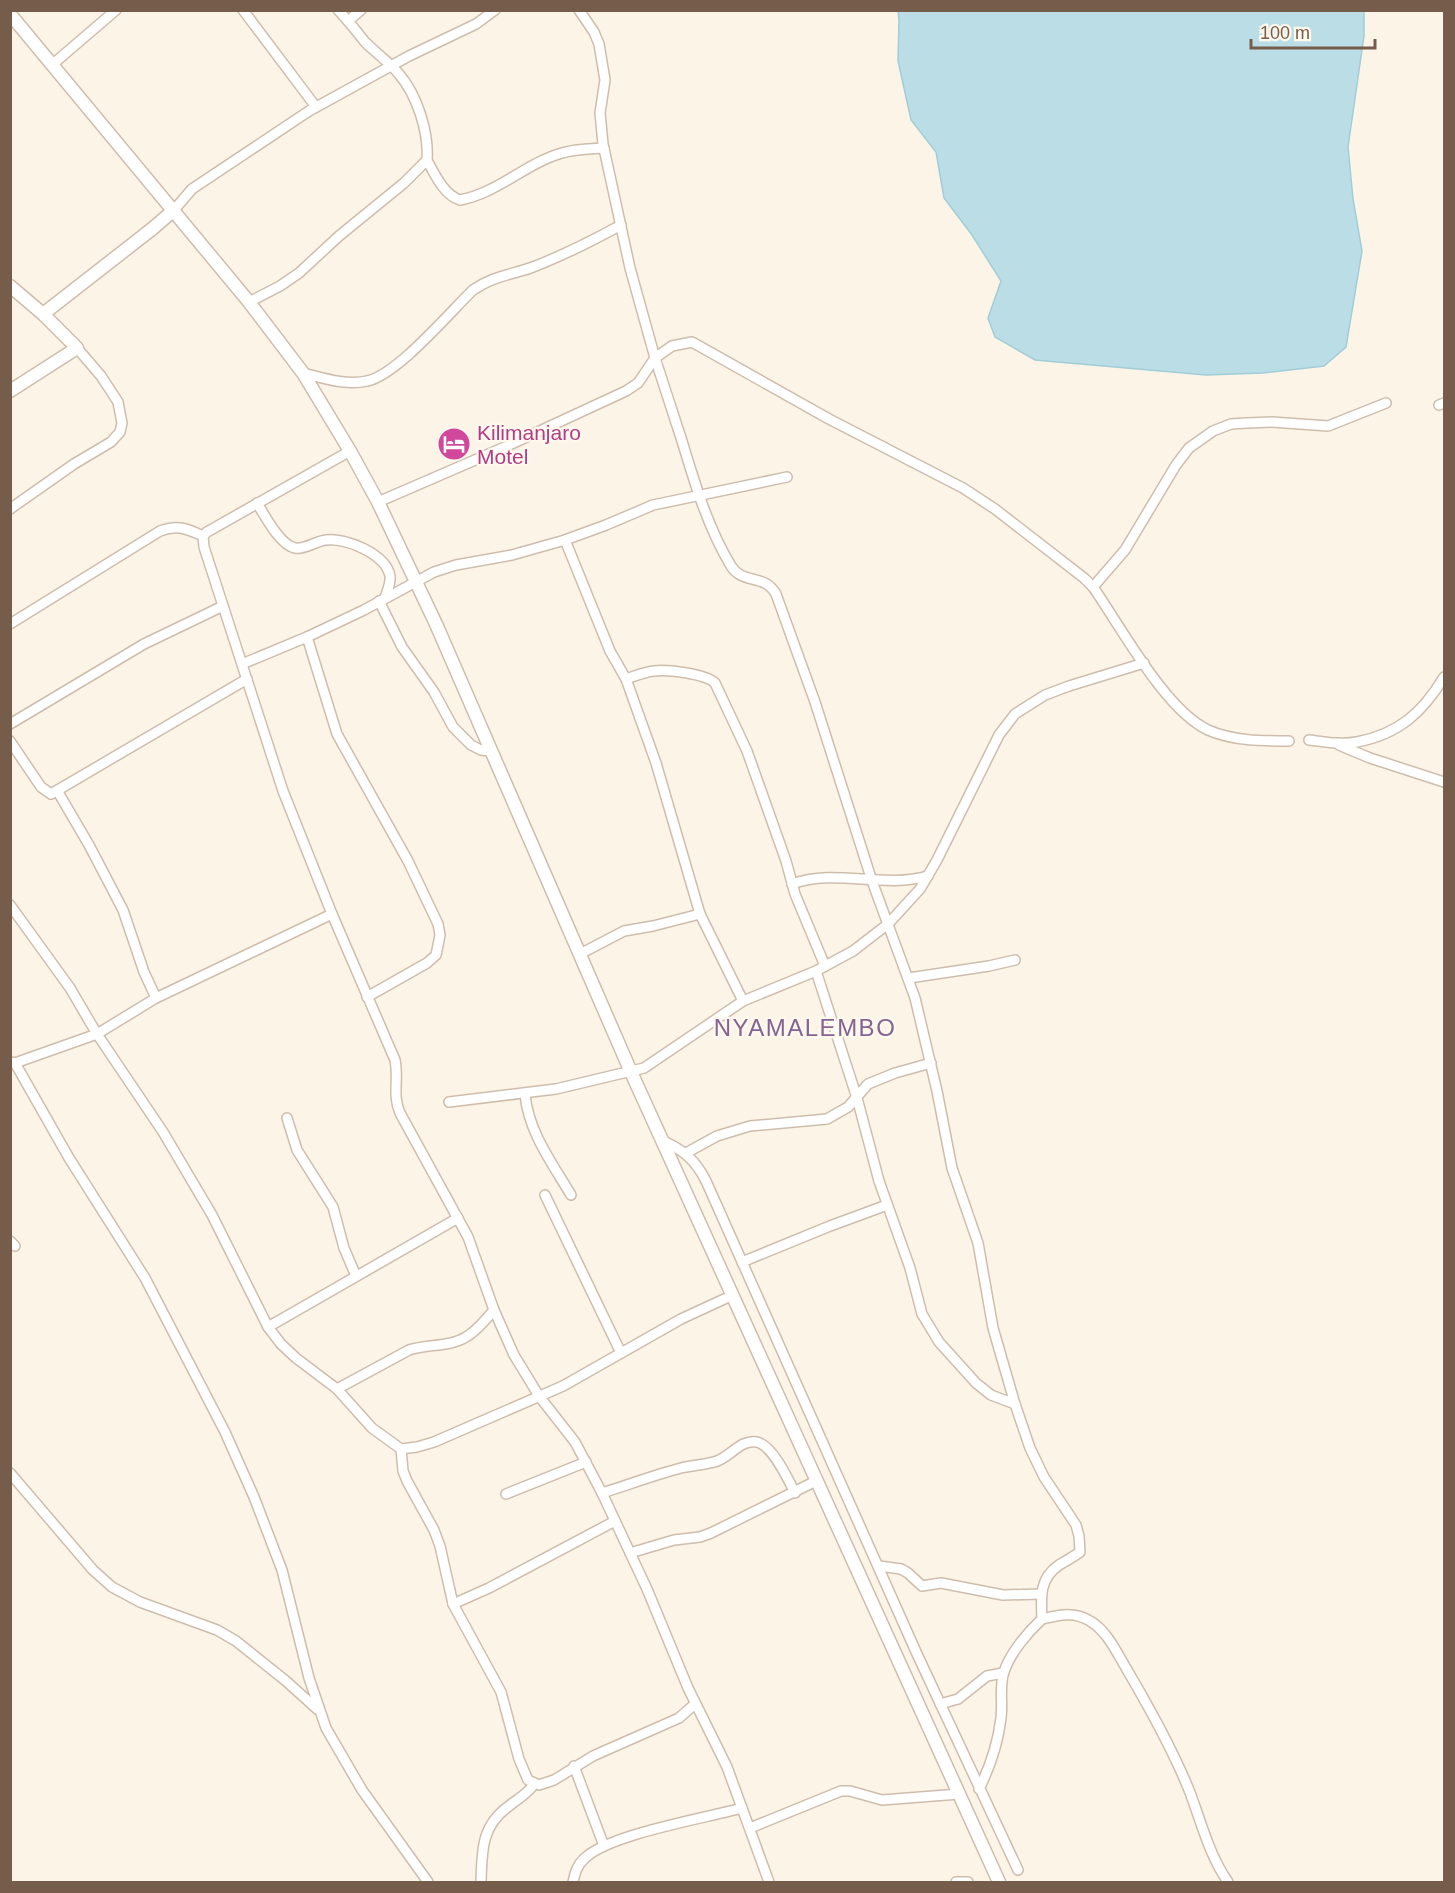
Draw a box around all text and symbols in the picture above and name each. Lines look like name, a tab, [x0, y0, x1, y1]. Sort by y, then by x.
scale bar	[1251, 12, 1376, 50]
text: 100 m	[1260, 23, 1310, 43]
place label: Kilimanjaro Motel	[477, 421, 581, 468]
hotel icon: Kilimanjaro Motel	[436, 426, 472, 462]
district label: NYAMALEMBO	[714, 1014, 896, 1041]

